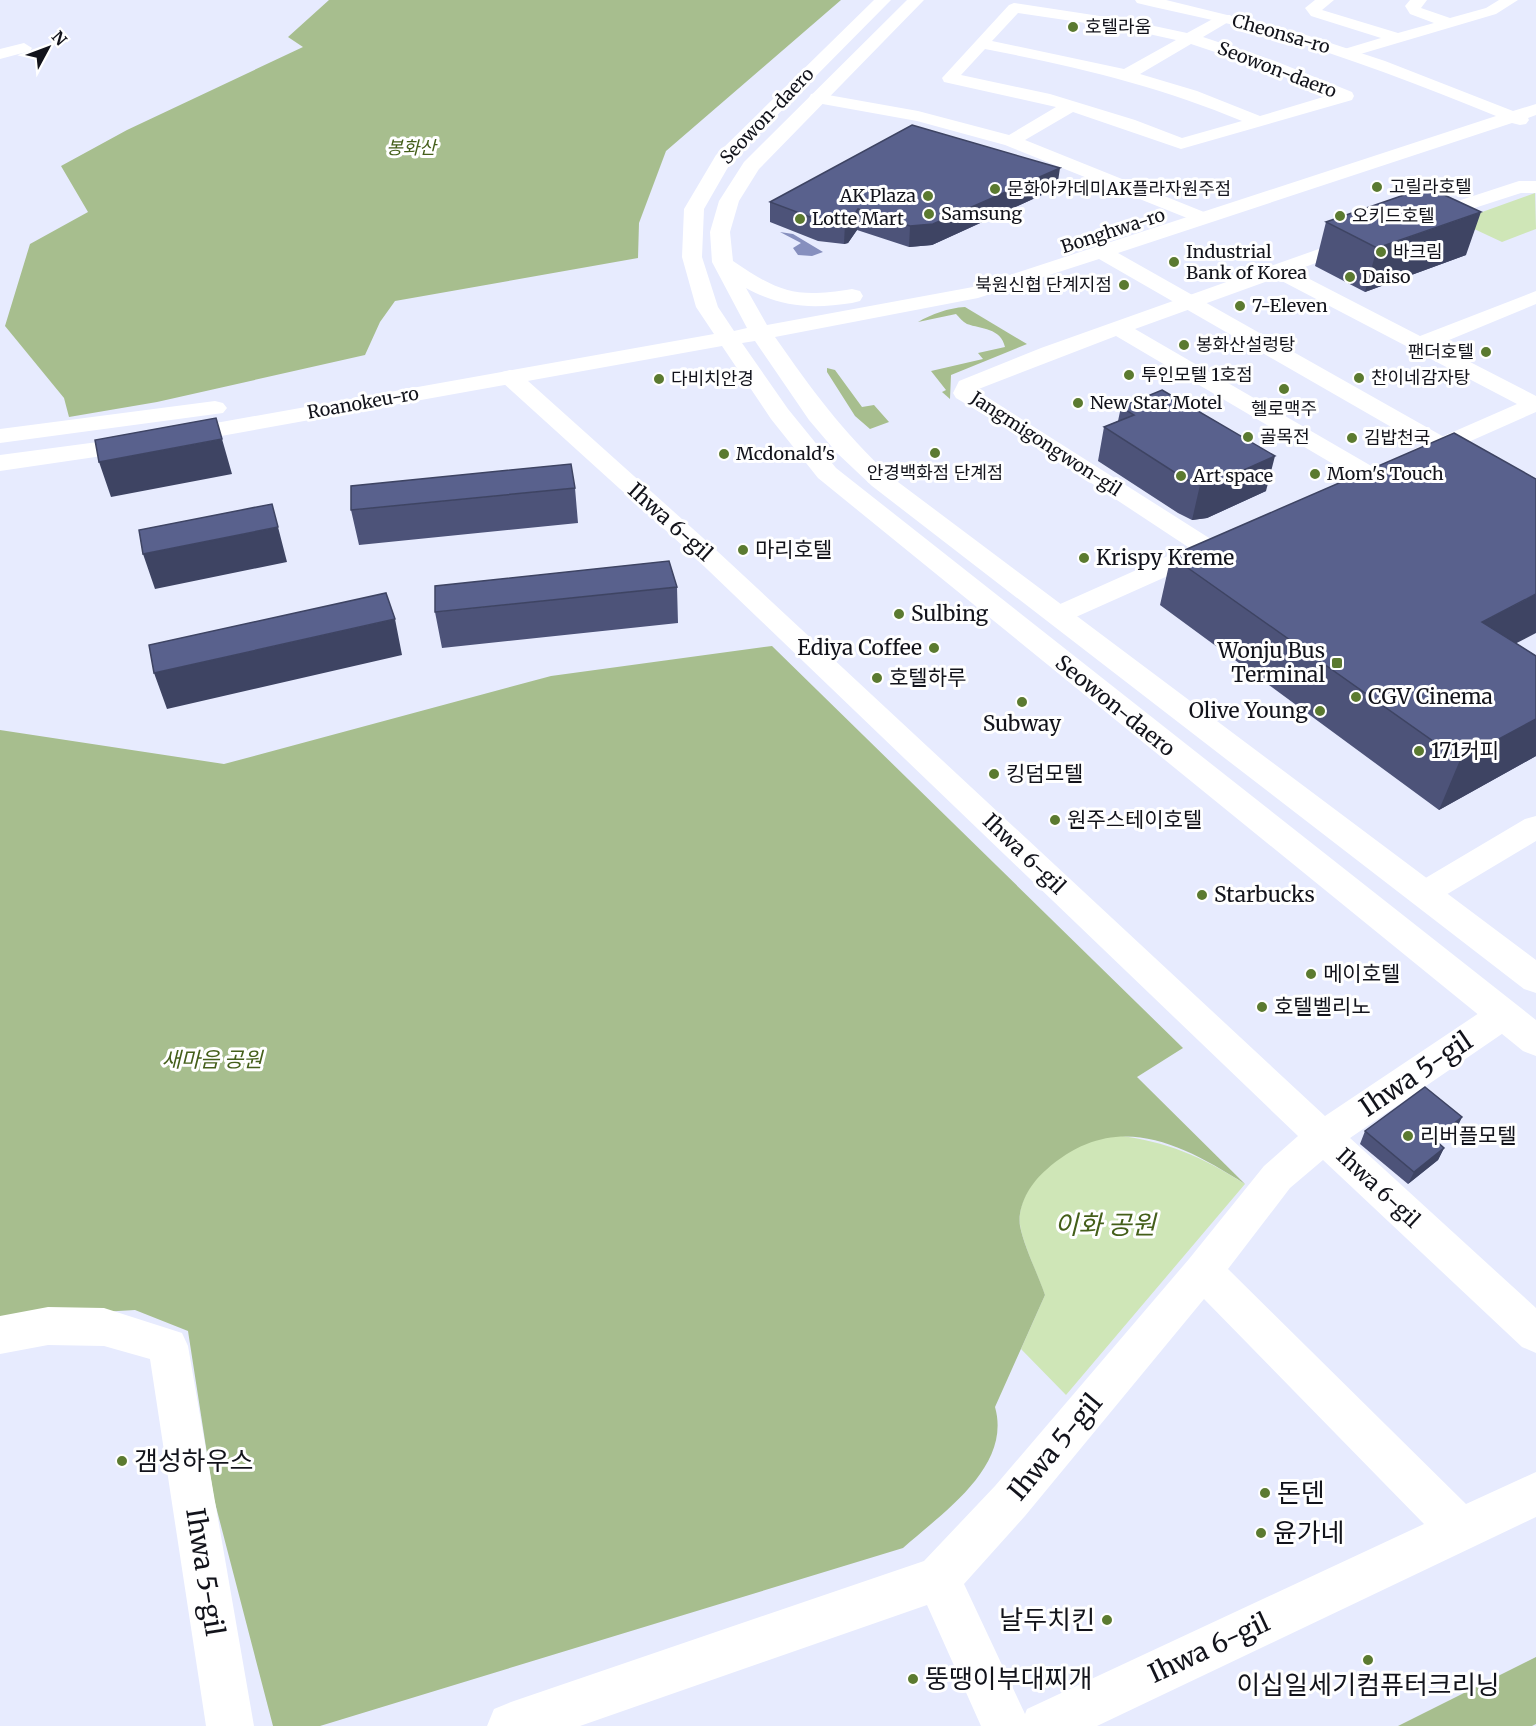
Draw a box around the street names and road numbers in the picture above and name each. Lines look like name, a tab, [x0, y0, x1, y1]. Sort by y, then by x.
street label: Cheonsa-ro	[1230, 9, 1333, 58]
street label: Seowon-daero	[1214, 36, 1340, 103]
street label: Seowon-daero	[715, 62, 819, 169]
street label: Bonghwa-ro	[1058, 203, 1168, 258]
street label: Roanokeu-ro	[305, 381, 420, 424]
street label: Jangmigongwon-gil	[966, 386, 1126, 501]
street label: Ihwa 6-gil	[622, 477, 719, 567]
street label: Seowon-daero	[1050, 649, 1181, 762]
street label: Ihwa 6-gil	[977, 808, 1072, 900]
street label: Ihwa 5-gil	[1353, 1024, 1478, 1123]
street label: Ihwa 6-gil	[1331, 1142, 1426, 1234]
street label: Ihwa 5-gil	[1001, 1387, 1109, 1507]
street label: Ihwa 5-gil	[179, 1506, 232, 1638]
street label: Ihwa 6-gil	[1143, 1605, 1275, 1690]

